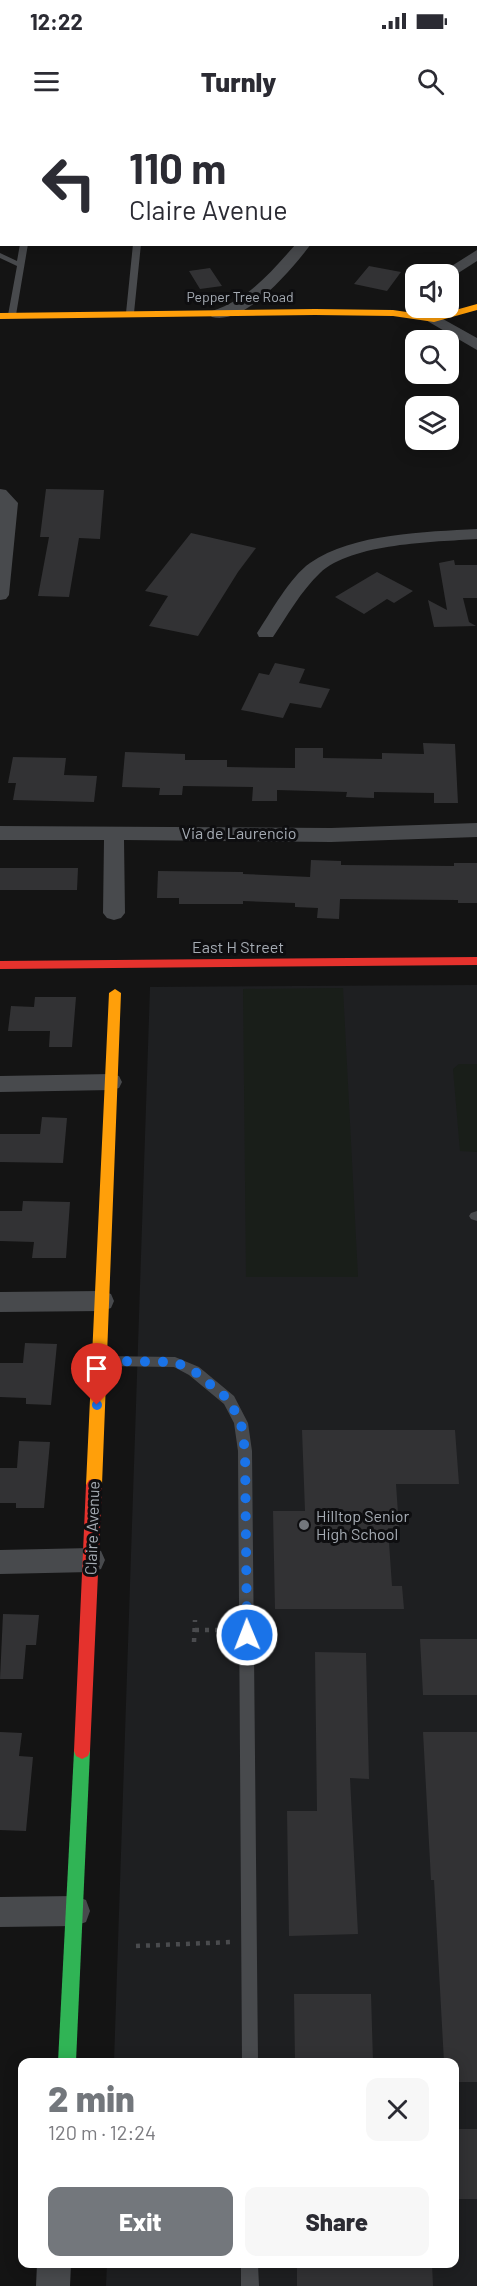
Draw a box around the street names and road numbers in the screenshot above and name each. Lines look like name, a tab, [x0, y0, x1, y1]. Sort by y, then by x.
street label: Pepper Tree Road	[186, 288, 294, 305]
street label: Via de Laurencio	[181, 823, 297, 842]
street label: East H Street	[192, 937, 284, 956]
street label: Claire Avenue	[80, 1481, 103, 1575]

